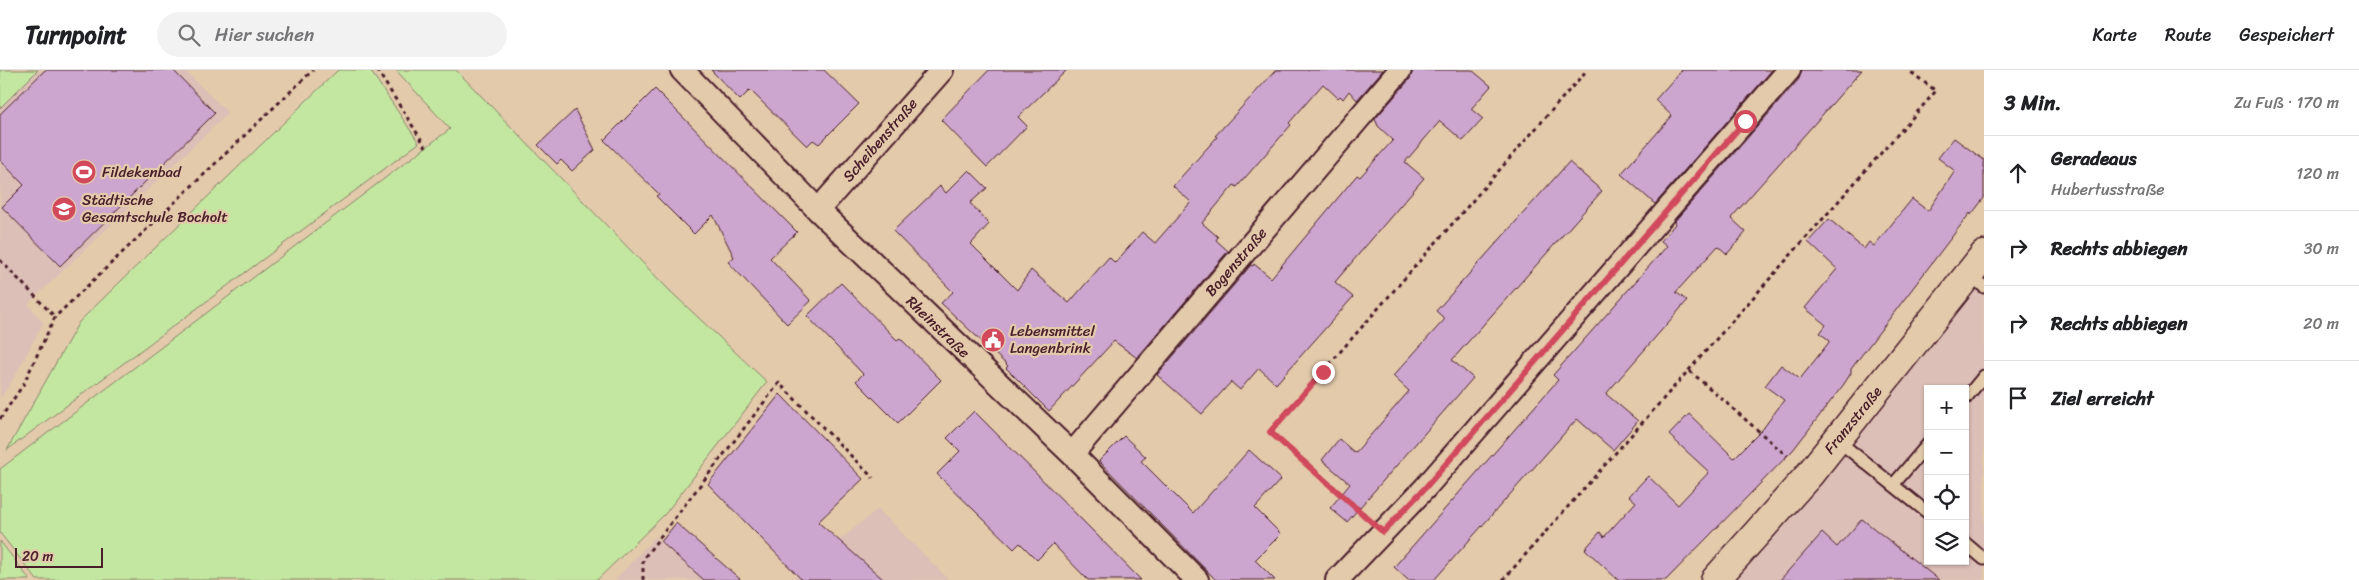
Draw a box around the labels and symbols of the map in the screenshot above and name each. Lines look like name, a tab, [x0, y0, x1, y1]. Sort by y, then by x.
street label: Scheibenstraße	[836, 92, 924, 188]
route start	[1734, 110, 1757, 133]
sports icon: Fildekenbad	[71, 159, 97, 185]
place label: Fildekenbad	[102, 159, 182, 185]
place label: Städtische Gesamtschule Bocholt	[82, 187, 228, 230]
school or university icon: Städtische Gesamtschule Bocholt	[51, 196, 77, 222]
street label: Bogenstraße	[1198, 221, 1274, 303]
street label: Rheinstraße	[900, 289, 976, 365]
place label: Lebensmittel Langenbrink	[1010, 318, 1096, 361]
public building icon: Lebensmittel Langenbrink	[980, 327, 1006, 353]
route end	[1312, 361, 1335, 384]
street label: Franzstraße	[1817, 380, 1889, 460]
scale bar	[15, 545, 102, 568]

